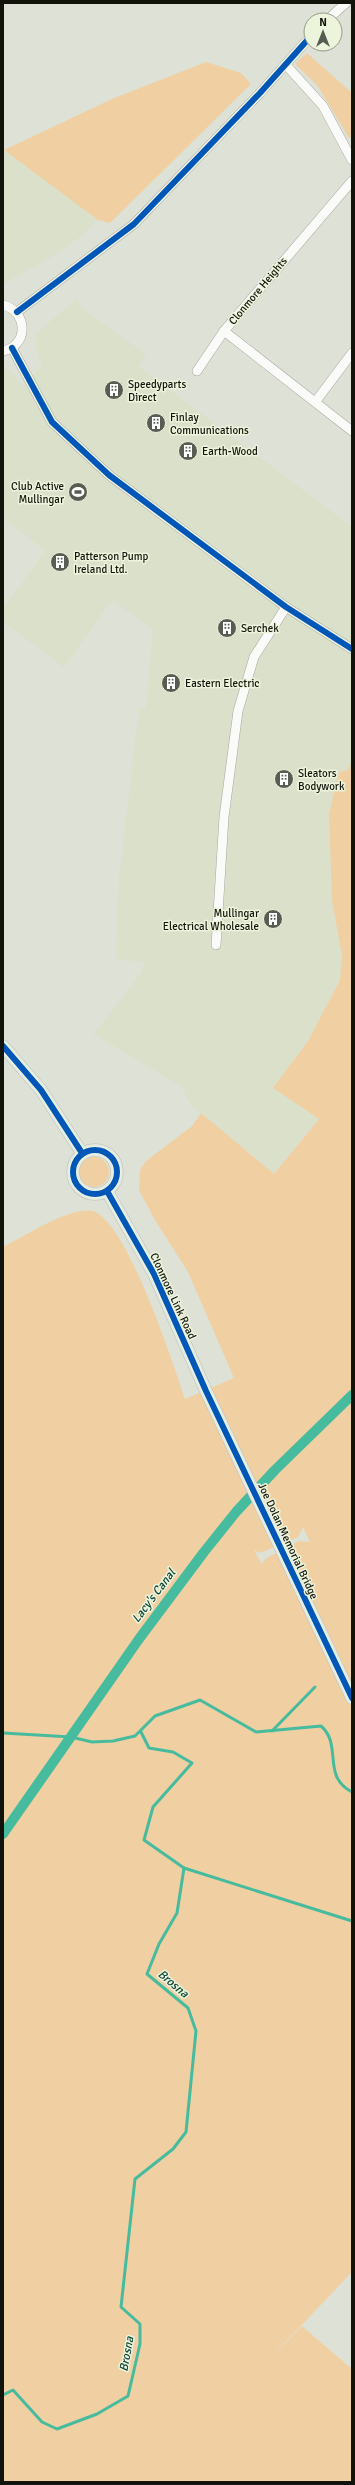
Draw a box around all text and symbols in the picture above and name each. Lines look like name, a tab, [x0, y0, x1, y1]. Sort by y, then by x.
north arrow	[303, 12, 343, 52]
text: N	[319, 16, 327, 29]
street label: Clonmore Heights	[226, 254, 290, 327]
place label: Speedyparts Direct	[128, 378, 186, 404]
building icon: Speedyparts Direct	[103, 379, 125, 401]
place label: Finlay Communications	[170, 411, 249, 437]
building icon: Finlay Communications	[145, 412, 167, 434]
building icon: Earth-Wood	[177, 440, 199, 462]
place label: Earth-Wood	[202, 445, 258, 458]
place label: Club Active Mullingar	[11, 480, 64, 506]
sports icon: Club Active Mullingar	[67, 481, 89, 503]
place label: Patterson Pump Ireland Ltd.	[74, 550, 148, 576]
building icon: Patterson Pump Ireland Ltd.	[49, 551, 71, 573]
building icon: Serchek	[216, 617, 238, 639]
place label: Serchek	[241, 622, 279, 635]
building icon: Eastern Electric	[160, 672, 182, 694]
place label: Eastern Electric	[185, 677, 260, 690]
place label: Sleators Bodywork	[298, 767, 345, 793]
building icon: Sleators Bodywork	[273, 768, 295, 790]
place label: Mullingar Electrical Wholesale	[163, 907, 259, 933]
building icon: Mullingar Electrical Wholesale	[262, 908, 284, 930]
street label: Clonmore Link Road	[147, 1251, 199, 1341]
street label: Joe Dolan Memorial Bridge	[255, 1481, 321, 1601]
water label: Lacy's Canal	[129, 1565, 180, 1626]
water label: Brosna	[155, 1967, 192, 2002]
water label: Brosna	[117, 2334, 138, 2373]

